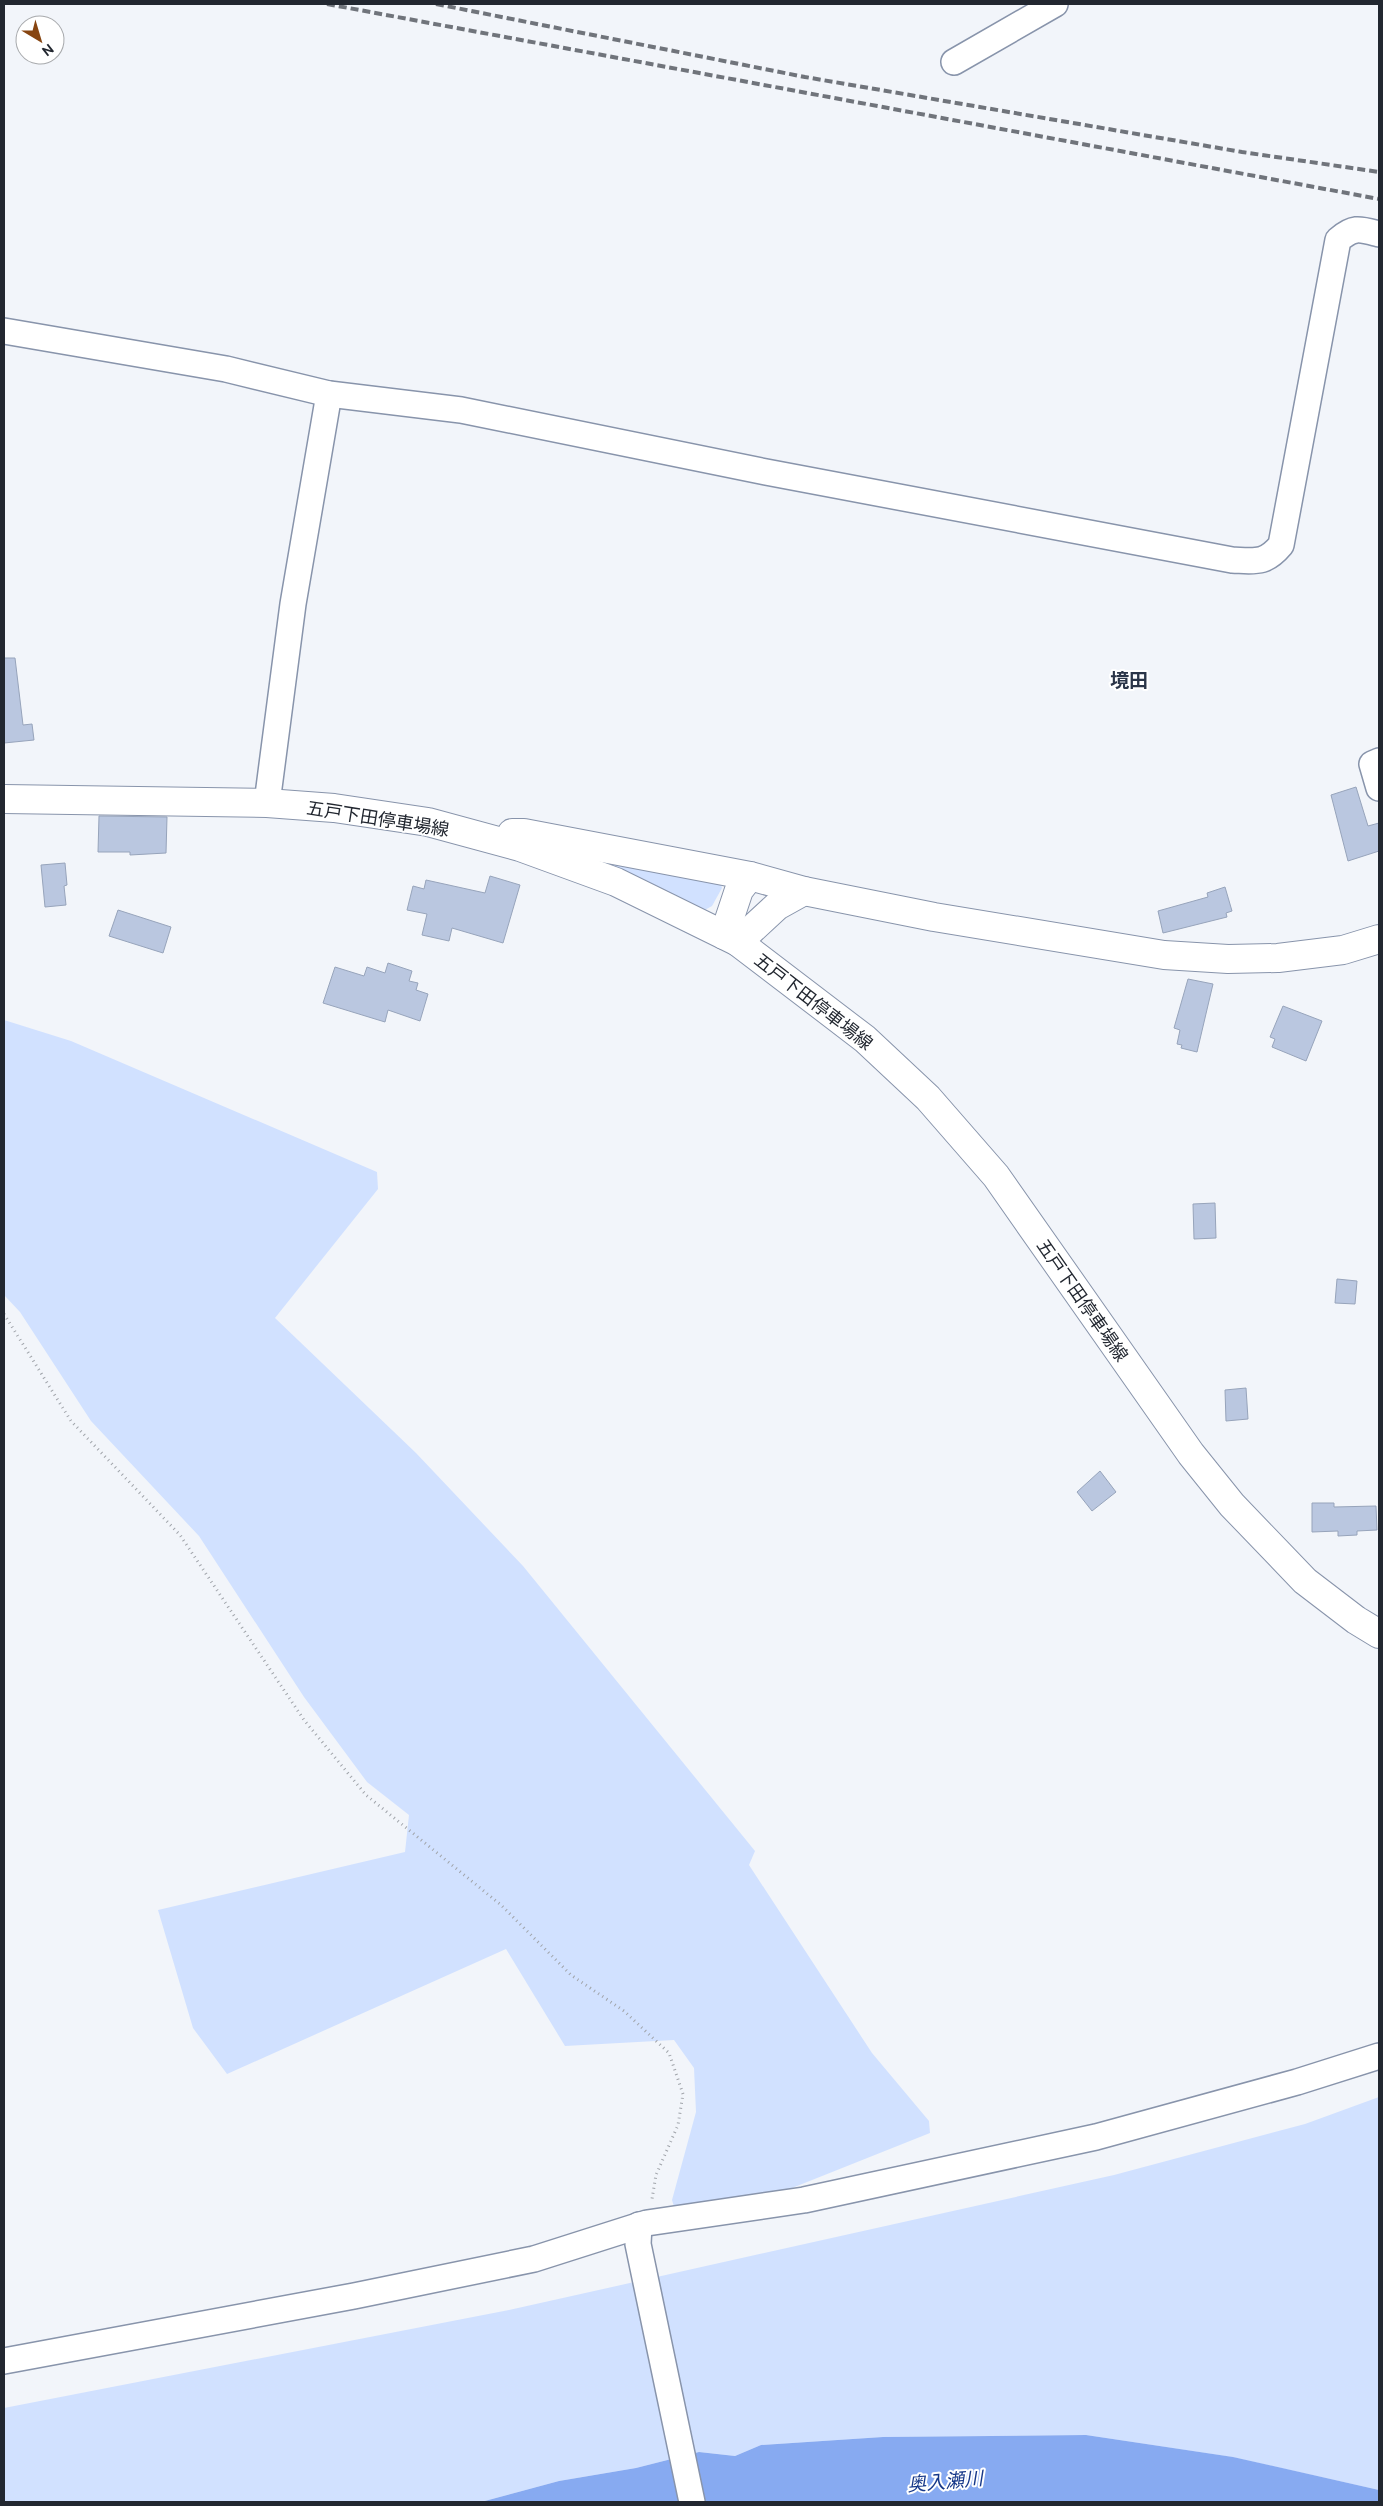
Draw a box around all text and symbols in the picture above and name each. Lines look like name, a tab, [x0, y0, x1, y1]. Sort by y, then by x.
north arrow	[15, 15, 65, 65]
text: N	[39, 41, 57, 60]
district label: 境田	[1110, 669, 1148, 691]
street label: 五戸下田停車場線	[305, 797, 451, 839]
street label: 五戸下田停車場線	[751, 949, 877, 1053]
street label: 五戸下田停車場線	[1034, 1235, 1132, 1365]
water label: 奥入瀬川	[906, 2467, 986, 2495]

